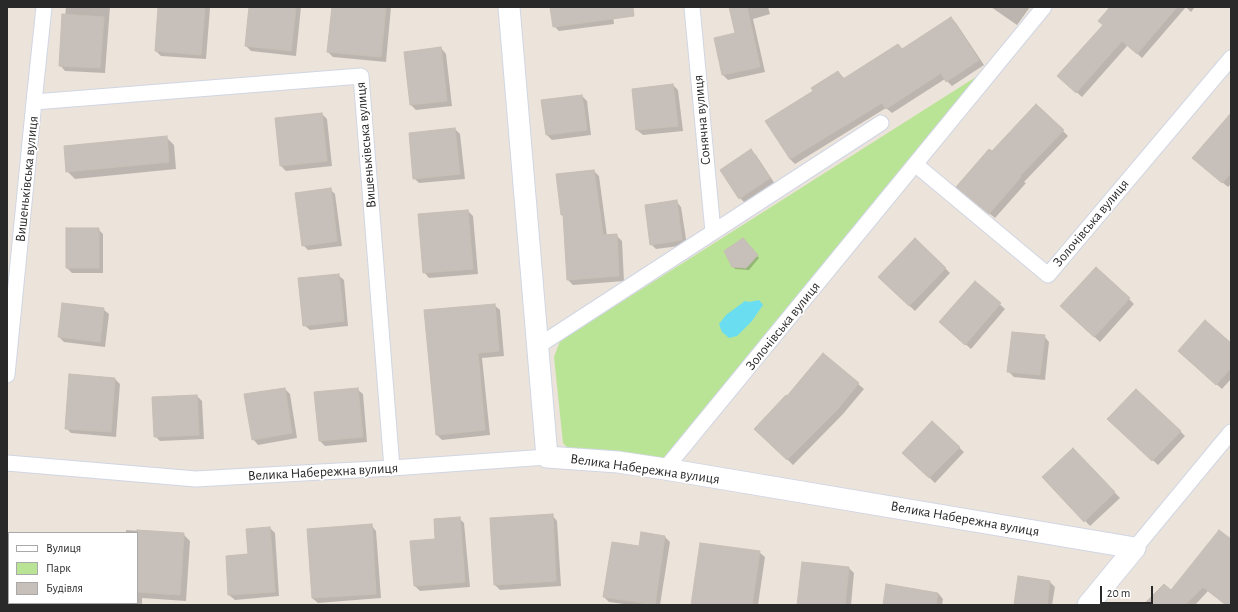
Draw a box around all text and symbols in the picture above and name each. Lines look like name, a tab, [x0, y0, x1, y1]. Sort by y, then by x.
street label: Сонячна вулиця	[690, 74, 714, 166]
street label: Вишеньківська вулиця	[352, 81, 380, 209]
street label: Вишеньківська вулиця	[12, 115, 42, 243]
street label: Золочівська вулиця	[1049, 176, 1133, 270]
street label: Золочівська вулиця	[742, 278, 824, 374]
street label: Велика Набережна вулиця	[569, 450, 721, 488]
street label: Велика Набережна вулиця	[247, 460, 399, 484]
street label: Велика Набережна вулиця	[889, 498, 1041, 540]
legend	[8, 532, 138, 604]
text: Вулиця	[46, 542, 81, 554]
text: Парк	[46, 562, 71, 574]
scale bar	[1102, 578, 1155, 604]
text: Будівля	[46, 582, 83, 594]
text: 20 m	[1107, 587, 1130, 599]

